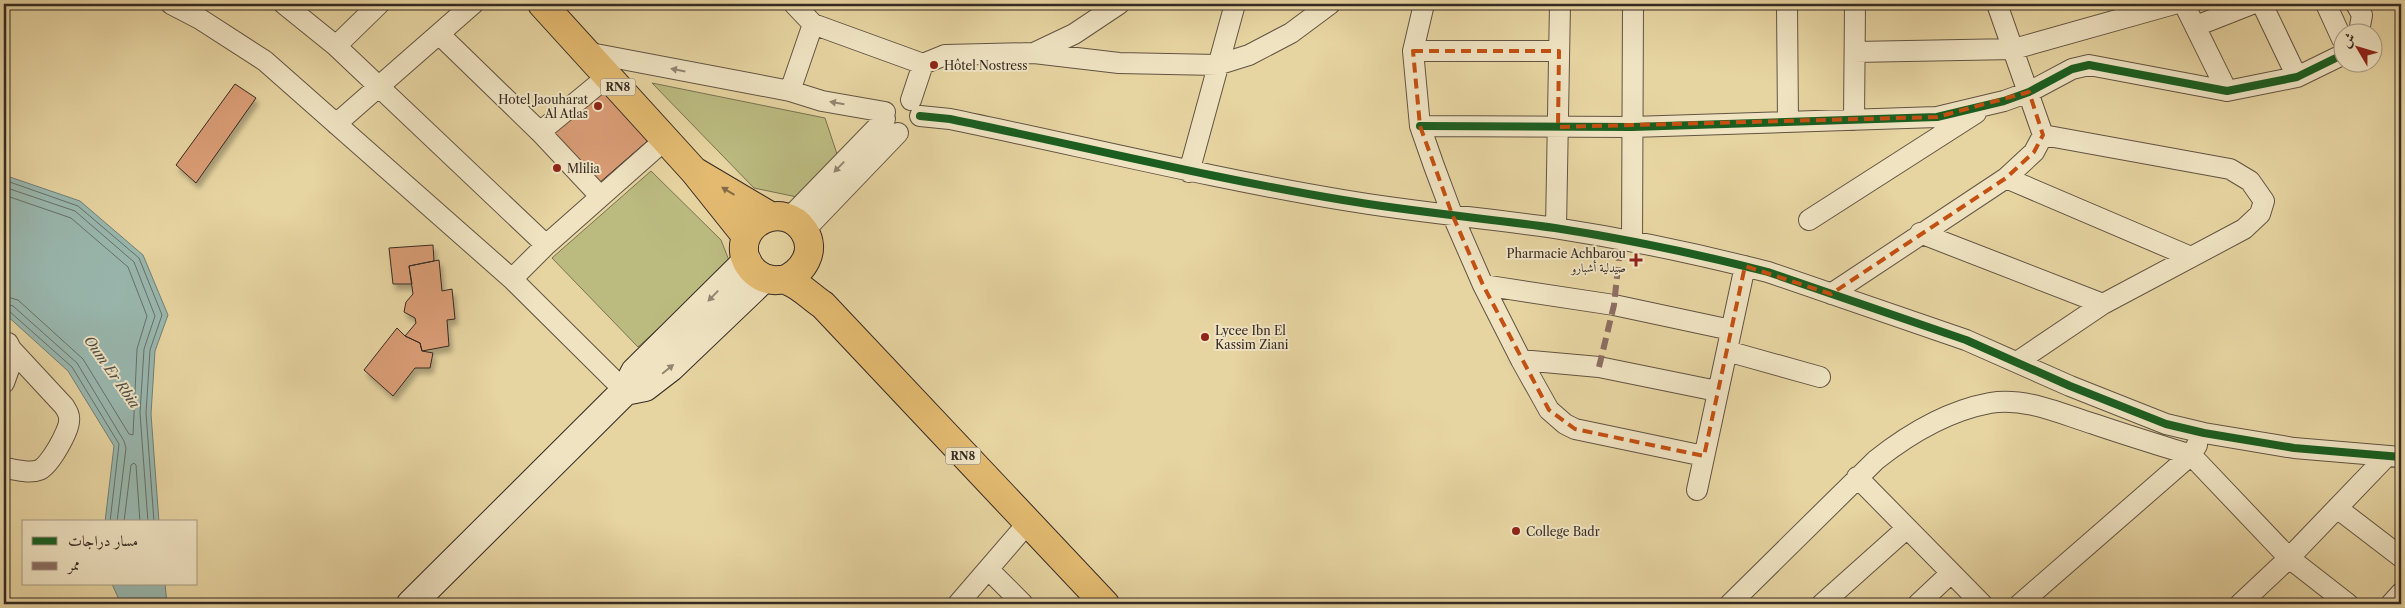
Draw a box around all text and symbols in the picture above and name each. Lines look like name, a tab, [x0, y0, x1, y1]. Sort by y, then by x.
north arrow	[2332, 22, 2382, 72]
text: ش	[2336, 29, 2359, 51]
place label: Hôtel Nostress	[944, 58, 1028, 73]
marker: Hôtel Nostress	[928, 59, 940, 71]
one-way arrow	[670, 65, 686, 73]
road number: RN8	[600, 78, 636, 95]
place label: Hotel Jaouharat Al Atlas	[498, 92, 589, 121]
one-way arrow	[829, 99, 845, 107]
marker: Hotel Jaouharat Al Atlas	[592, 100, 604, 112]
place label: Mlilia	[567, 161, 601, 176]
one-way arrow	[833, 161, 845, 173]
marker: Mlilia	[551, 162, 563, 174]
one-way arrow	[721, 186, 734, 195]
place label: Pharmacie Achbarou صيدلية أشبارو	[1507, 246, 1627, 276]
marker: Pharmacie Achbarou صيدلية أشبارو	[1630, 254, 1642, 266]
one-way arrow	[707, 290, 719, 302]
place label: Lycee Ibn El Kassim Ziani	[1215, 323, 1289, 352]
marker: Lycee Ibn El Kassim Ziani	[1199, 331, 1211, 343]
water label: Oum Er Rbia	[80, 332, 144, 413]
one-way arrow	[661, 364, 674, 375]
road number: RN8	[946, 448, 980, 464]
legend	[22, 520, 198, 586]
place label: College Badr	[1526, 524, 1600, 539]
marker: College Badr	[1510, 525, 1522, 537]
text: مسار دراجات	[68, 531, 138, 550]
text: ممر	[66, 555, 80, 575]

